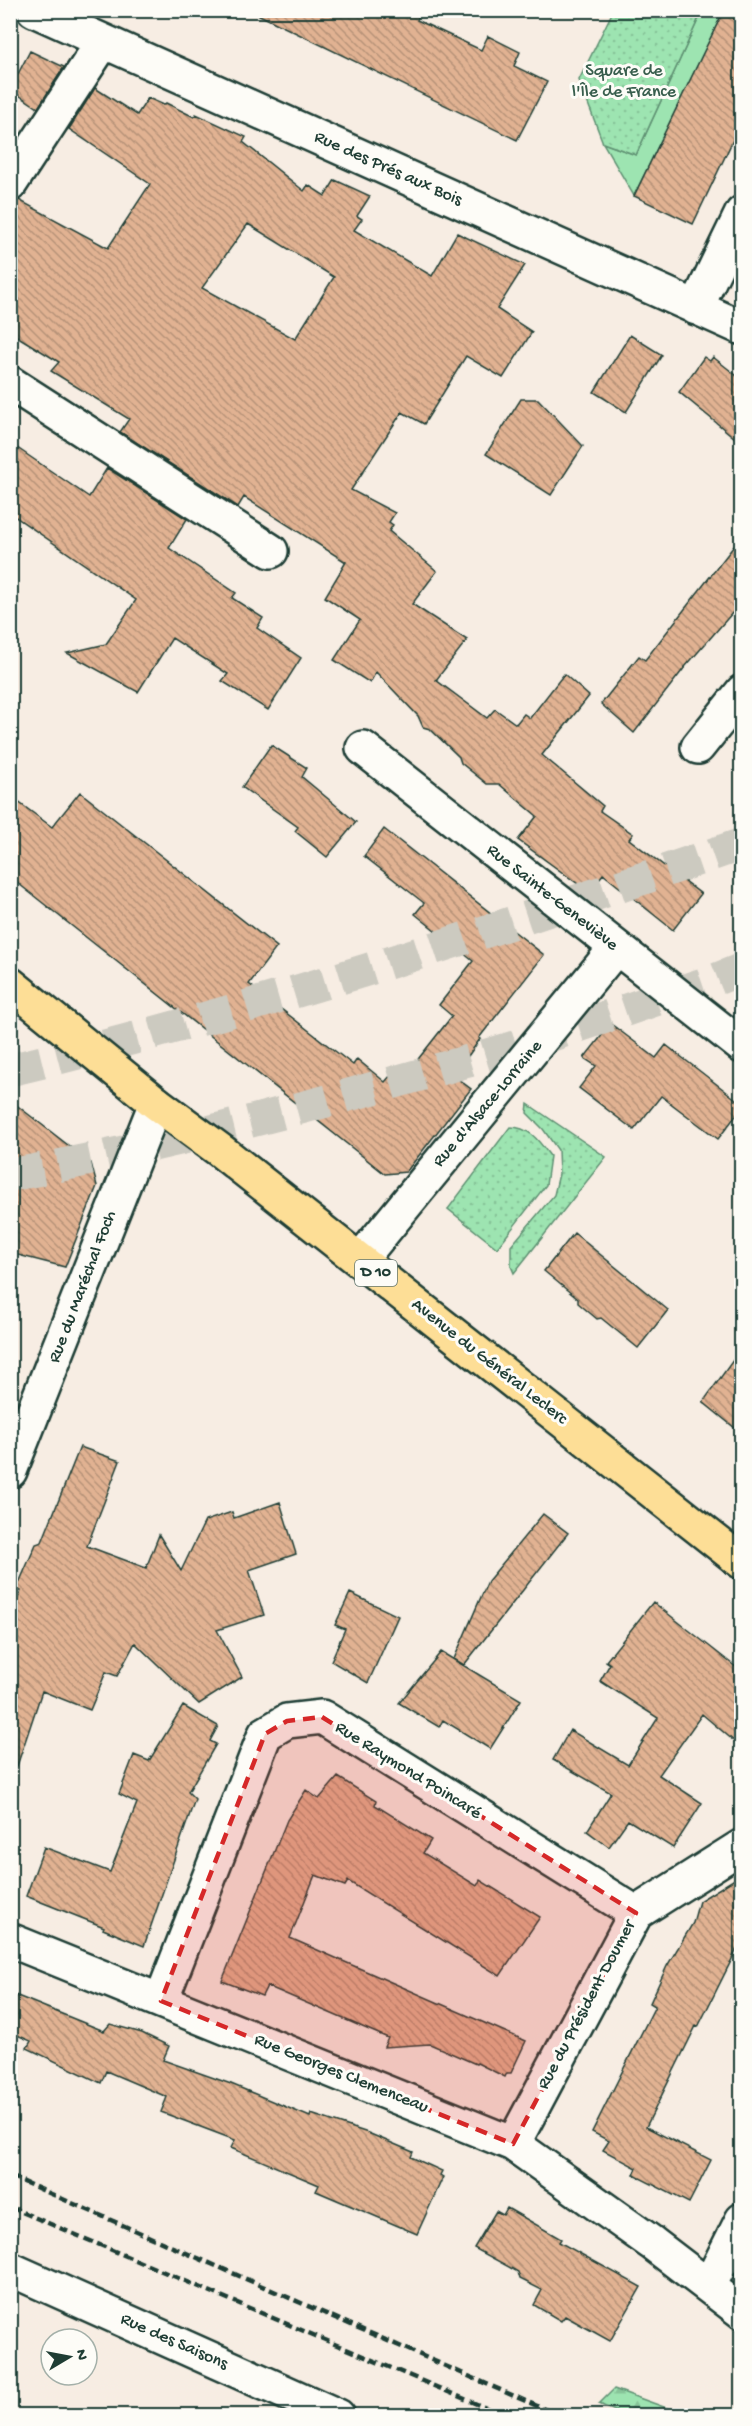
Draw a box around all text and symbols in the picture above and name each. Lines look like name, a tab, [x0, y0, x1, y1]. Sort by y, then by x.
park label: Square de l'Île de France	[572, 61, 677, 103]
street label: Rue des Prés aux Bois	[311, 127, 467, 212]
street label: Rue Sainte-Geneviève	[482, 840, 623, 956]
street label: Rue d'Alsace-Lorraine	[429, 1036, 548, 1172]
street label: Rue du Maréchal Foch	[44, 1208, 122, 1366]
road number: D 10	[355, 1260, 397, 1286]
street label: Avenue du Général Leclerc	[407, 1294, 572, 1430]
street label: Rue Raymond Poincaré	[331, 1717, 486, 1825]
street label: Rue du Président Doumer	[533, 1915, 641, 2093]
street label: Rue Georges Clemenceau	[251, 2029, 432, 2119]
street label: Rue des Saisons	[117, 2309, 232, 2376]
north arrow	[39, 2327, 99, 2387]
text: N	[70, 2348, 91, 2362]

